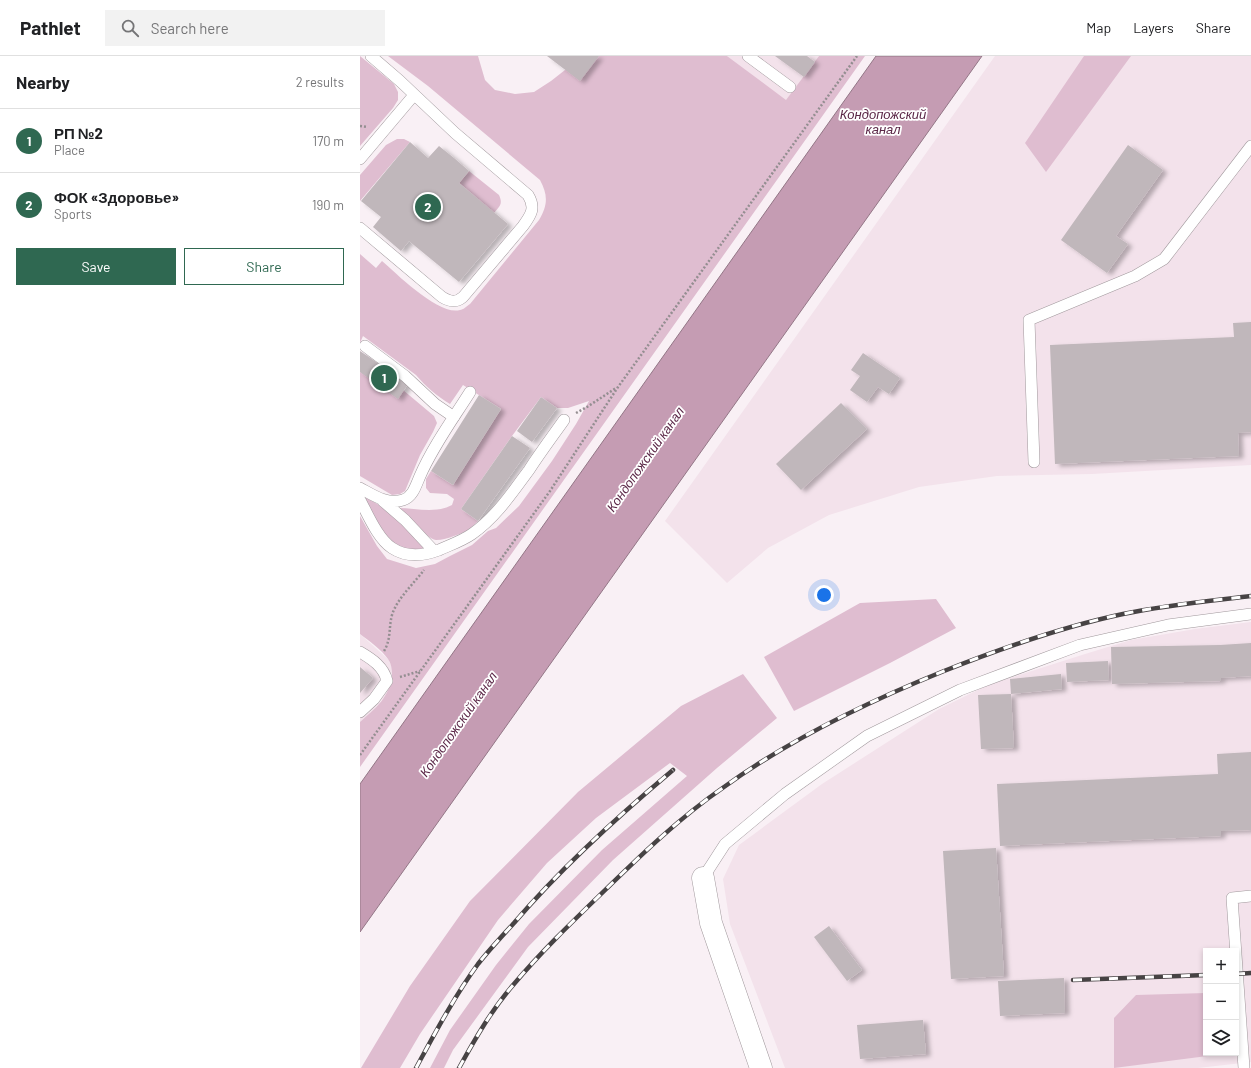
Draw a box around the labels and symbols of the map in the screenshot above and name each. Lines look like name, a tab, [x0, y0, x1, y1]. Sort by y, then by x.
water label: Кондопожский канал	[840, 106, 926, 137]
pin: 2	[415, 192, 441, 222]
pin: 1	[371, 363, 397, 393]
water label: Кондопожский канал	[603, 403, 688, 514]
your location	[814, 585, 834, 605]
water label: Кондопожский канал	[416, 668, 501, 779]

